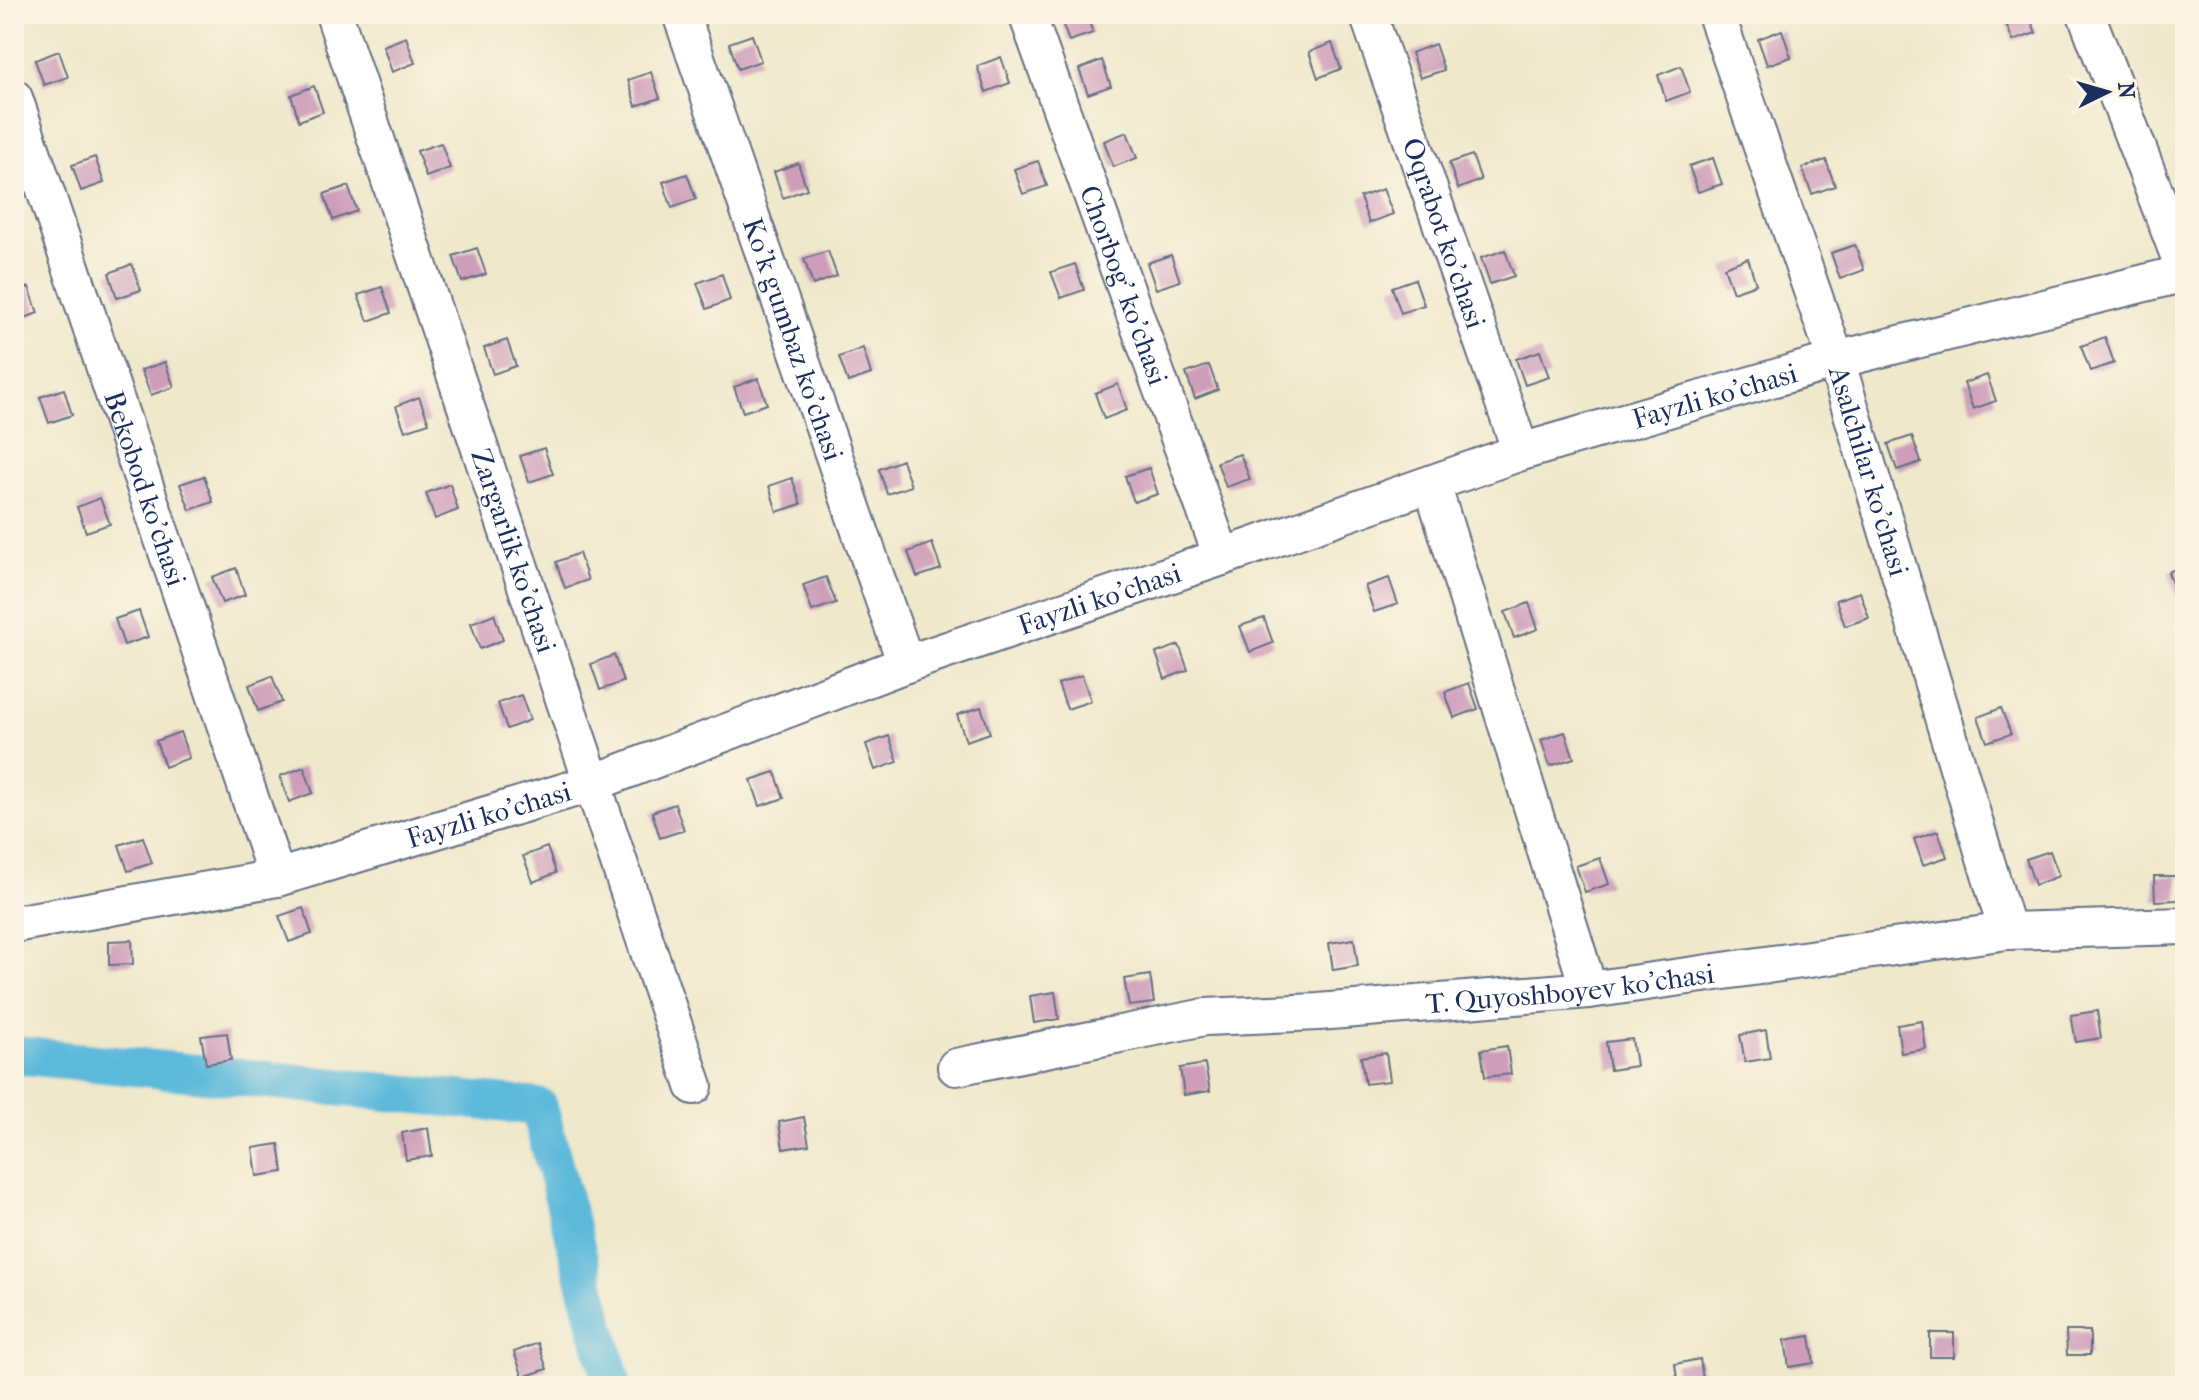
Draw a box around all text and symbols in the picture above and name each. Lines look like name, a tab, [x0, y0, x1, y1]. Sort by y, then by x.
north arrow	[2067, 52, 2147, 132]
text: N	[2112, 81, 2140, 100]
street label: Oqrabot ko'chasi	[1396, 133, 1493, 333]
street label: Chorbog' ko'chasi	[1073, 181, 1175, 389]
street label: Ko'k gumbaz ko'chasi	[736, 213, 850, 465]
street label: Fayzli ko'chasi	[1628, 356, 1801, 436]
street label: Asalchilar ko'chasi	[1821, 361, 1916, 580]
street label: Bekobod ko'chasi	[97, 387, 193, 590]
street label: Zargarlik ko'chasi	[464, 444, 563, 657]
street label: Fayzli ko'chasi	[1014, 556, 1185, 642]
street label: Fayzli ko'chasi	[403, 775, 575, 855]
street label: T. Quyoshboyev ko'chasi	[1424, 957, 1716, 1020]

